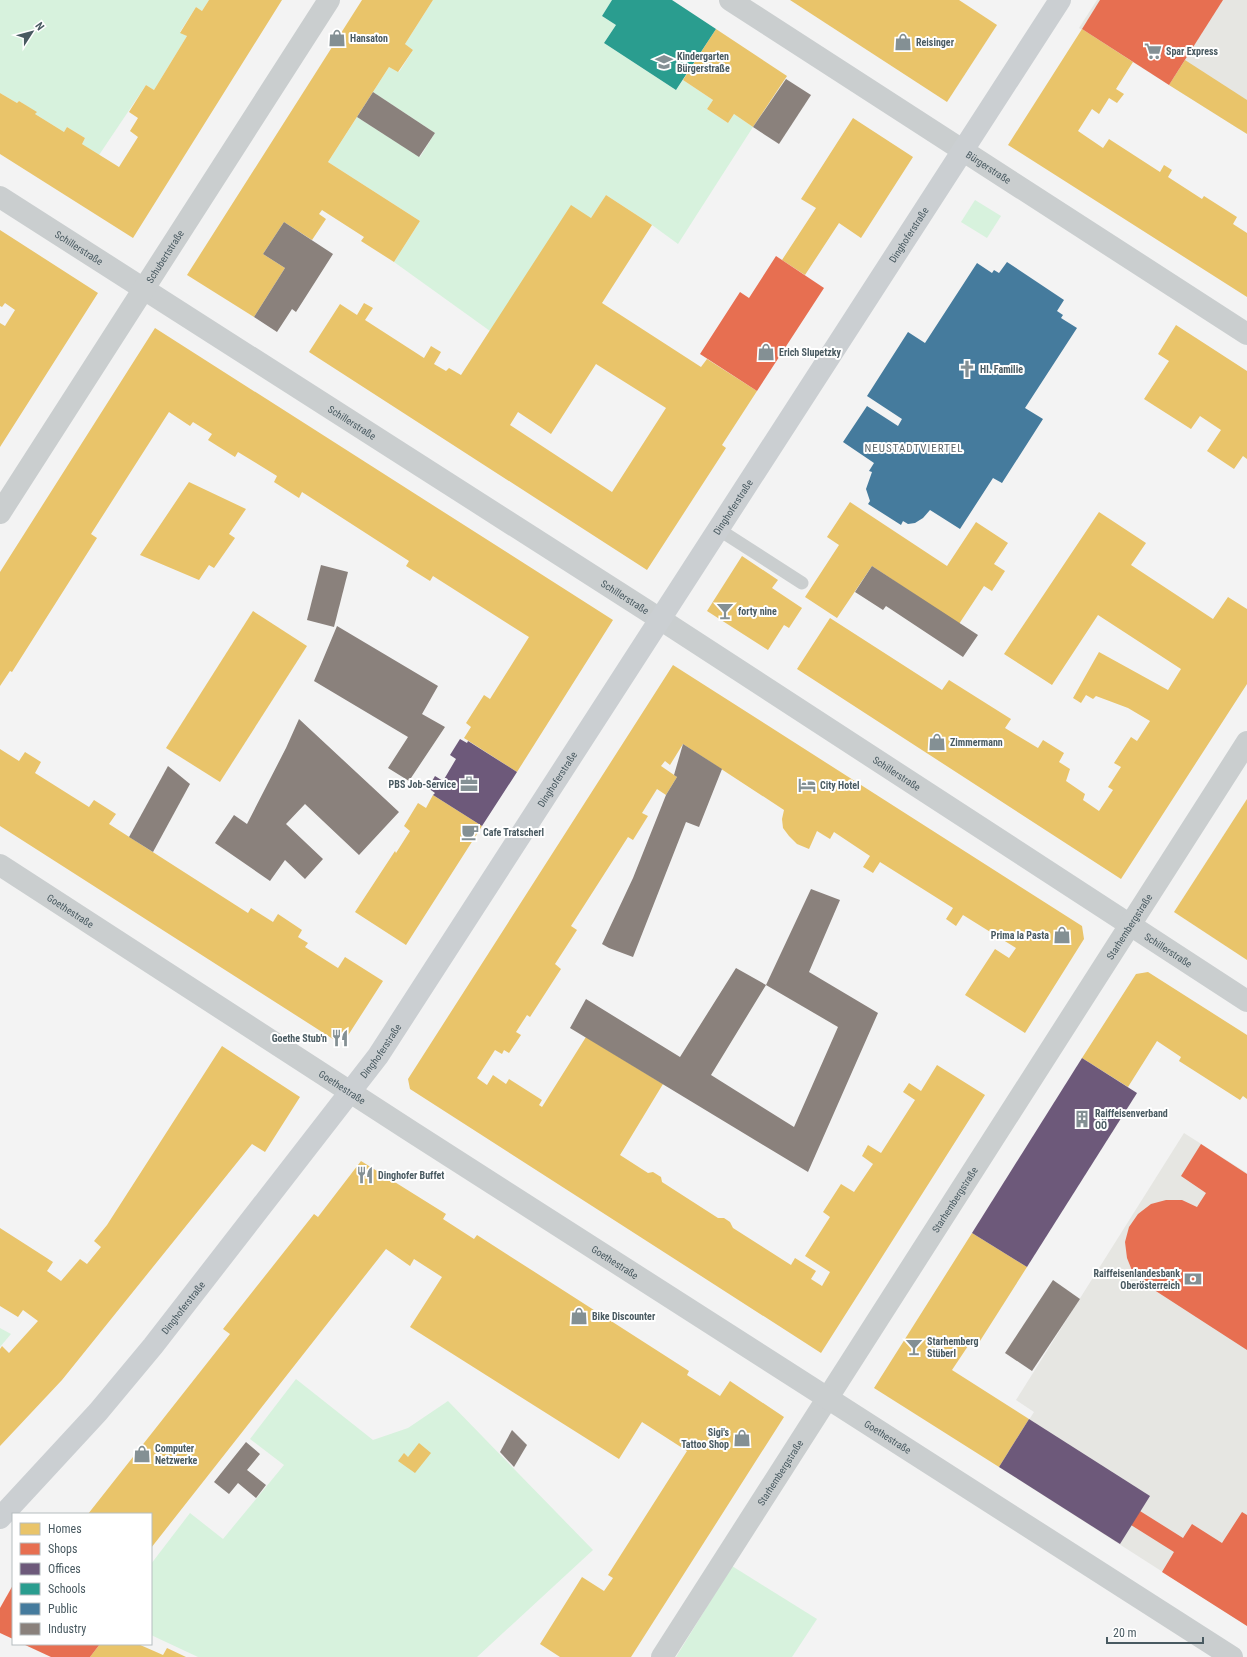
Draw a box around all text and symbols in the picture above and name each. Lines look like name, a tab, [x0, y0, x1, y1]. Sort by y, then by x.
north arrow	[12, 12, 52, 52]
text: N	[32, 20, 47, 33]
shop icon: Hansaton	[327, 28, 347, 48]
shop icon: Reisinger	[893, 32, 913, 52]
place label: Hansaton	[350, 33, 388, 44]
place label: Reisinger	[916, 37, 955, 48]
supermarket icon: Spar Express	[1143, 41, 1163, 61]
place label: Spar Express	[1166, 46, 1219, 57]
place label: Kindergarten Bürgerstraße	[677, 51, 730, 74]
school or university icon: Kindergarten Bürgerstraße	[654, 52, 674, 72]
street label: Bürgerstraße	[964, 149, 1013, 186]
street label: Dinghoferstraße	[887, 205, 931, 265]
street label: Schubertstraße	[144, 228, 186, 285]
street label: Schillerstraße	[53, 229, 105, 268]
shop icon: Erich Slupetzky	[756, 342, 776, 362]
place label: Erich Slupetzky	[779, 347, 842, 358]
church icon: Hl. Familie	[957, 359, 977, 379]
place label: Hl. Familie	[980, 364, 1023, 375]
street label: Schillerstraße	[326, 403, 378, 442]
district label: NEUSTADTVIERTEL	[865, 442, 963, 455]
street label: Dinghoferstraße	[711, 477, 755, 537]
street label: Schillerstraße	[599, 578, 651, 617]
bar icon: forty nine	[715, 601, 735, 621]
place label: forty nine	[738, 606, 777, 617]
shop icon: Zimmermann	[927, 732, 947, 752]
place label: Zimmermann	[950, 737, 1003, 748]
street label: Dinghoferstraße	[535, 749, 579, 809]
street label: Schillerstraße	[871, 754, 923, 793]
office icon: PBS Job-Service	[459, 774, 479, 794]
hotel icon: City Hotel	[797, 775, 817, 795]
place label: PBS Job-Service	[389, 779, 456, 790]
place label: City Hotel	[820, 780, 860, 791]
cafe icon: Cafe Tratscherl	[460, 822, 480, 842]
place label: Cafe Tratscherl	[483, 827, 544, 838]
street label: Goethestraße	[45, 892, 96, 930]
street label: Starhembergstraße	[1104, 892, 1155, 962]
shop icon: Prima la Pasta	[1052, 925, 1072, 945]
place label: Prima la Pasta	[991, 930, 1049, 941]
street label: Schillerstraße	[1142, 931, 1194, 970]
street label: Dinghoferstraße	[358, 1022, 404, 1080]
restaurant icon: Goethe Stub'n	[330, 1028, 350, 1048]
place label: Goethe Stub'n	[272, 1033, 327, 1044]
street label: Goethestraße	[317, 1068, 368, 1107]
place label: Raiffeisenverband OÖ	[1095, 1108, 1168, 1131]
building icon: Raiffeisenverband OÖ	[1072, 1109, 1092, 1129]
restaurant icon: Dinghofer Buffet	[355, 1165, 375, 1185]
street label: Starhembergstraße	[930, 1165, 980, 1235]
place label: Dinghofer Buffet	[378, 1170, 444, 1181]
street label: Goethestraße	[589, 1243, 640, 1282]
place label: Raiffeisenlandesbank Oberösterreich	[1093, 1268, 1180, 1291]
bank icon: Raiffeisenlandesbank Oberösterreich	[1183, 1269, 1203, 1289]
street label: Dinghoferstraße	[159, 1279, 207, 1336]
shop icon: Bike Discounter	[569, 1306, 589, 1326]
place label: Bike Discounter	[592, 1311, 656, 1322]
place label: Starhemberg Stüberl	[927, 1336, 979, 1359]
bar icon: Starhemberg Stüberl	[904, 1337, 924, 1357]
street label: Goethestraße	[862, 1418, 913, 1456]
place label: Sigi's Tattoo Shop	[681, 1427, 729, 1450]
shop icon: Sigi's Tattoo Shop	[732, 1428, 752, 1448]
street label: Starhembergstraße	[755, 1438, 806, 1508]
place label: Computer Netzwerke	[155, 1443, 198, 1466]
shop icon: Computer Netzwerke	[132, 1444, 152, 1464]
legend	[12, 1513, 152, 1645]
text: Homes	[48, 1522, 82, 1536]
text: Shops	[48, 1542, 77, 1556]
text: Offices	[48, 1562, 81, 1576]
text: Schools	[48, 1582, 86, 1596]
text: Public	[48, 1602, 78, 1616]
scale bar	[1107, 1619, 1203, 1645]
text: Industry	[48, 1622, 86, 1636]
text: 20 m	[1113, 1626, 1137, 1640]

